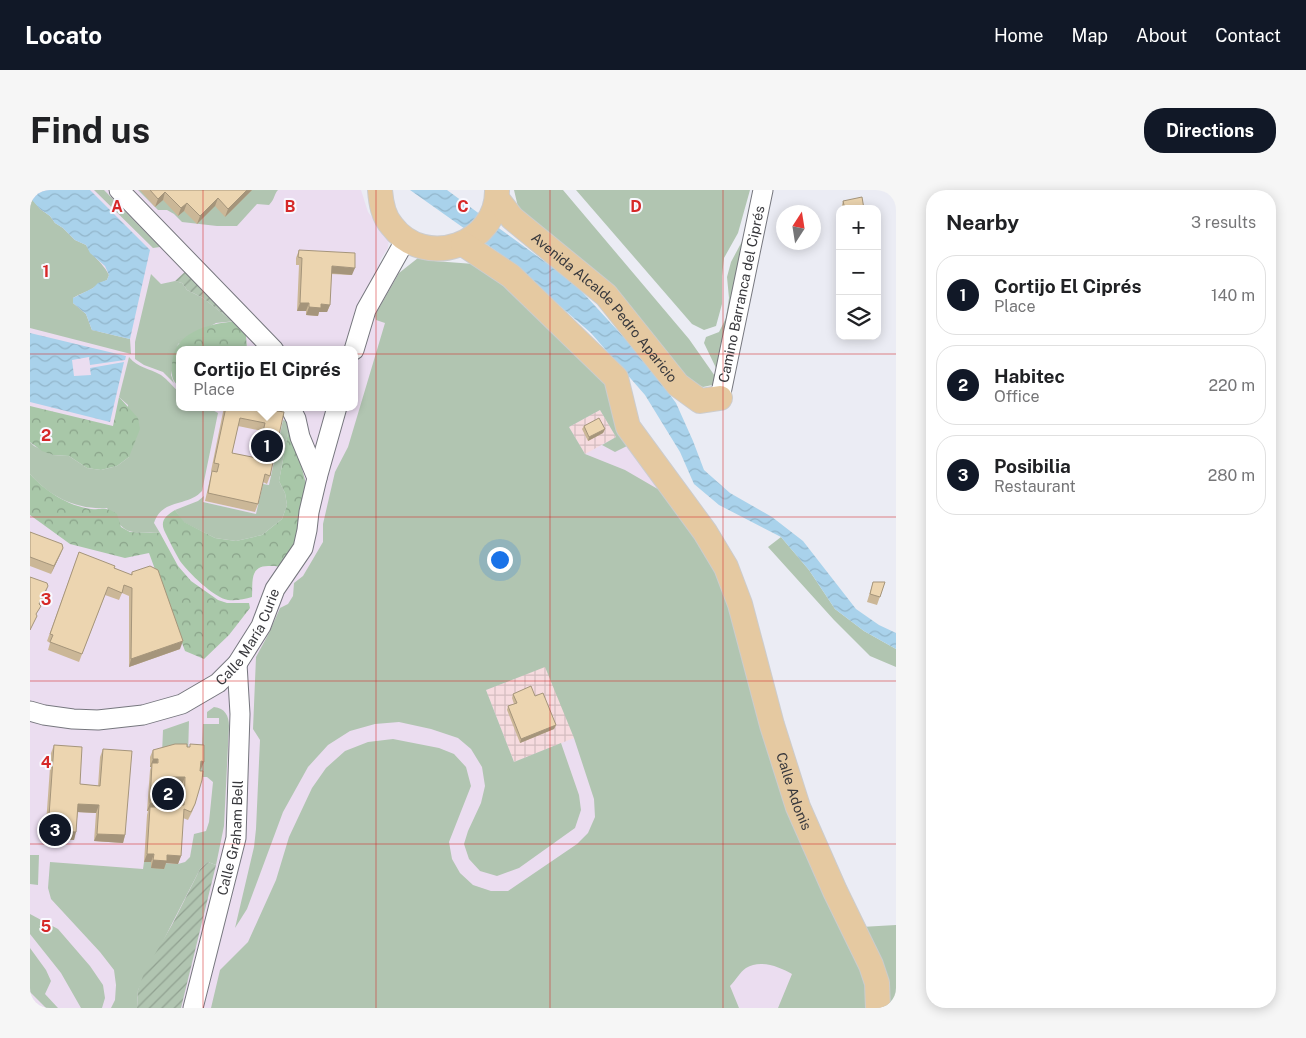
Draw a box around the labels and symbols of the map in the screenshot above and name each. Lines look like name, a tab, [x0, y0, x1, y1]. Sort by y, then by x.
text: A	[111, 197, 123, 216]
text: B	[285, 197, 296, 216]
text: C	[457, 197, 469, 216]
text: D	[630, 197, 642, 216]
street label: Camino Barranca del Ciprés	[715, 204, 768, 384]
north arrow	[776, 205, 821, 250]
street label: Avenida Alcalde Pedro Aparicio	[528, 229, 681, 385]
text: 1	[43, 262, 49, 281]
text: 2	[41, 426, 51, 445]
pin: 1	[251, 427, 283, 465]
your location	[487, 547, 513, 573]
street label: Calle María Curie	[212, 586, 283, 689]
text: 3	[41, 590, 51, 609]
street label: Calle Adonis	[773, 750, 815, 832]
text: 4	[41, 753, 52, 772]
pin: 2	[152, 775, 184, 813]
street label: Calle Graham Bell	[214, 780, 246, 897]
pin: 3	[39, 811, 71, 849]
text: 5	[41, 917, 52, 936]

